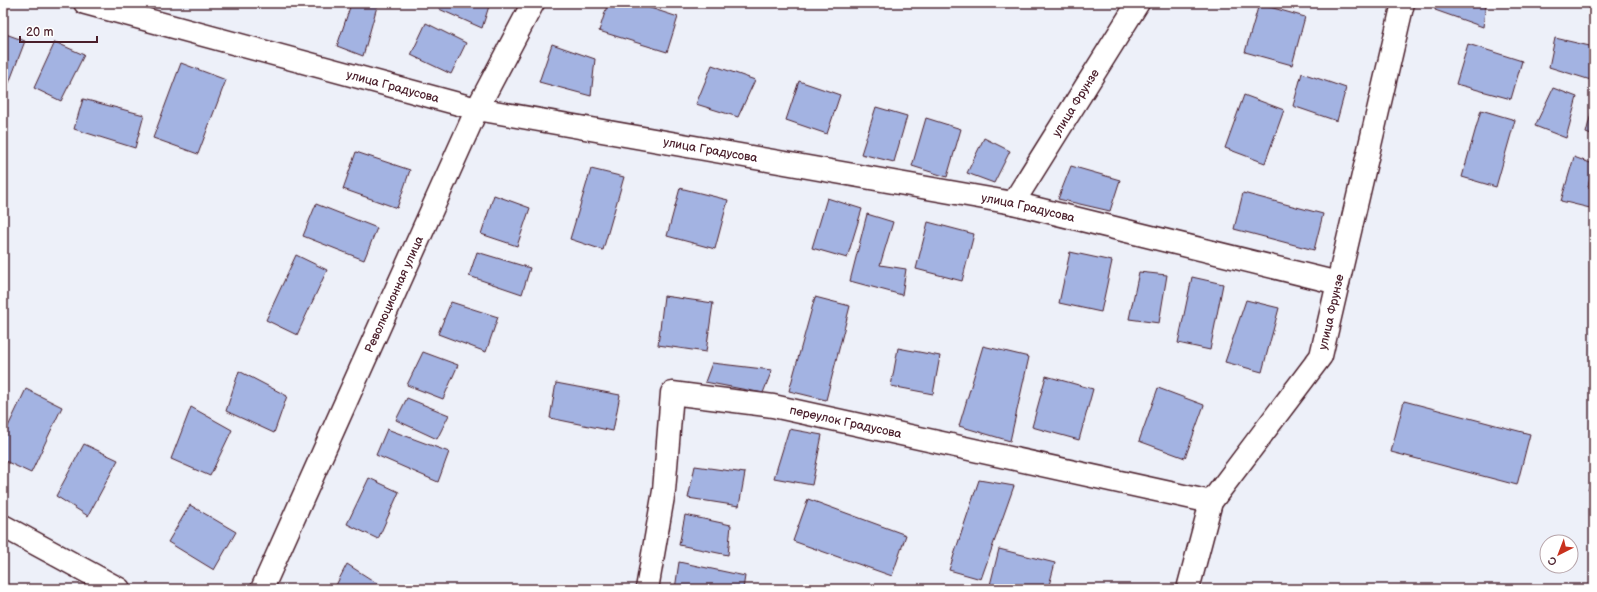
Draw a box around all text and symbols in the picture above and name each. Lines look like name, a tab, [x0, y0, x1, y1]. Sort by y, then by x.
scale bar	[20, 18, 97, 44]
text: 20 m	[26, 25, 53, 40]
street label: улица Фрунзе	[1049, 66, 1103, 140]
street label: улица Градусова	[345, 67, 441, 106]
street label: улица Градусова	[662, 135, 759, 166]
street label: улица Градусова	[980, 191, 1076, 226]
street label: Революционная улица	[362, 234, 427, 355]
street label: улица Фрунзе	[1316, 272, 1348, 351]
street label: переулок Градусова	[788, 403, 903, 442]
north arrow	[1539, 534, 1579, 574]
text: С	[1545, 553, 1560, 568]

